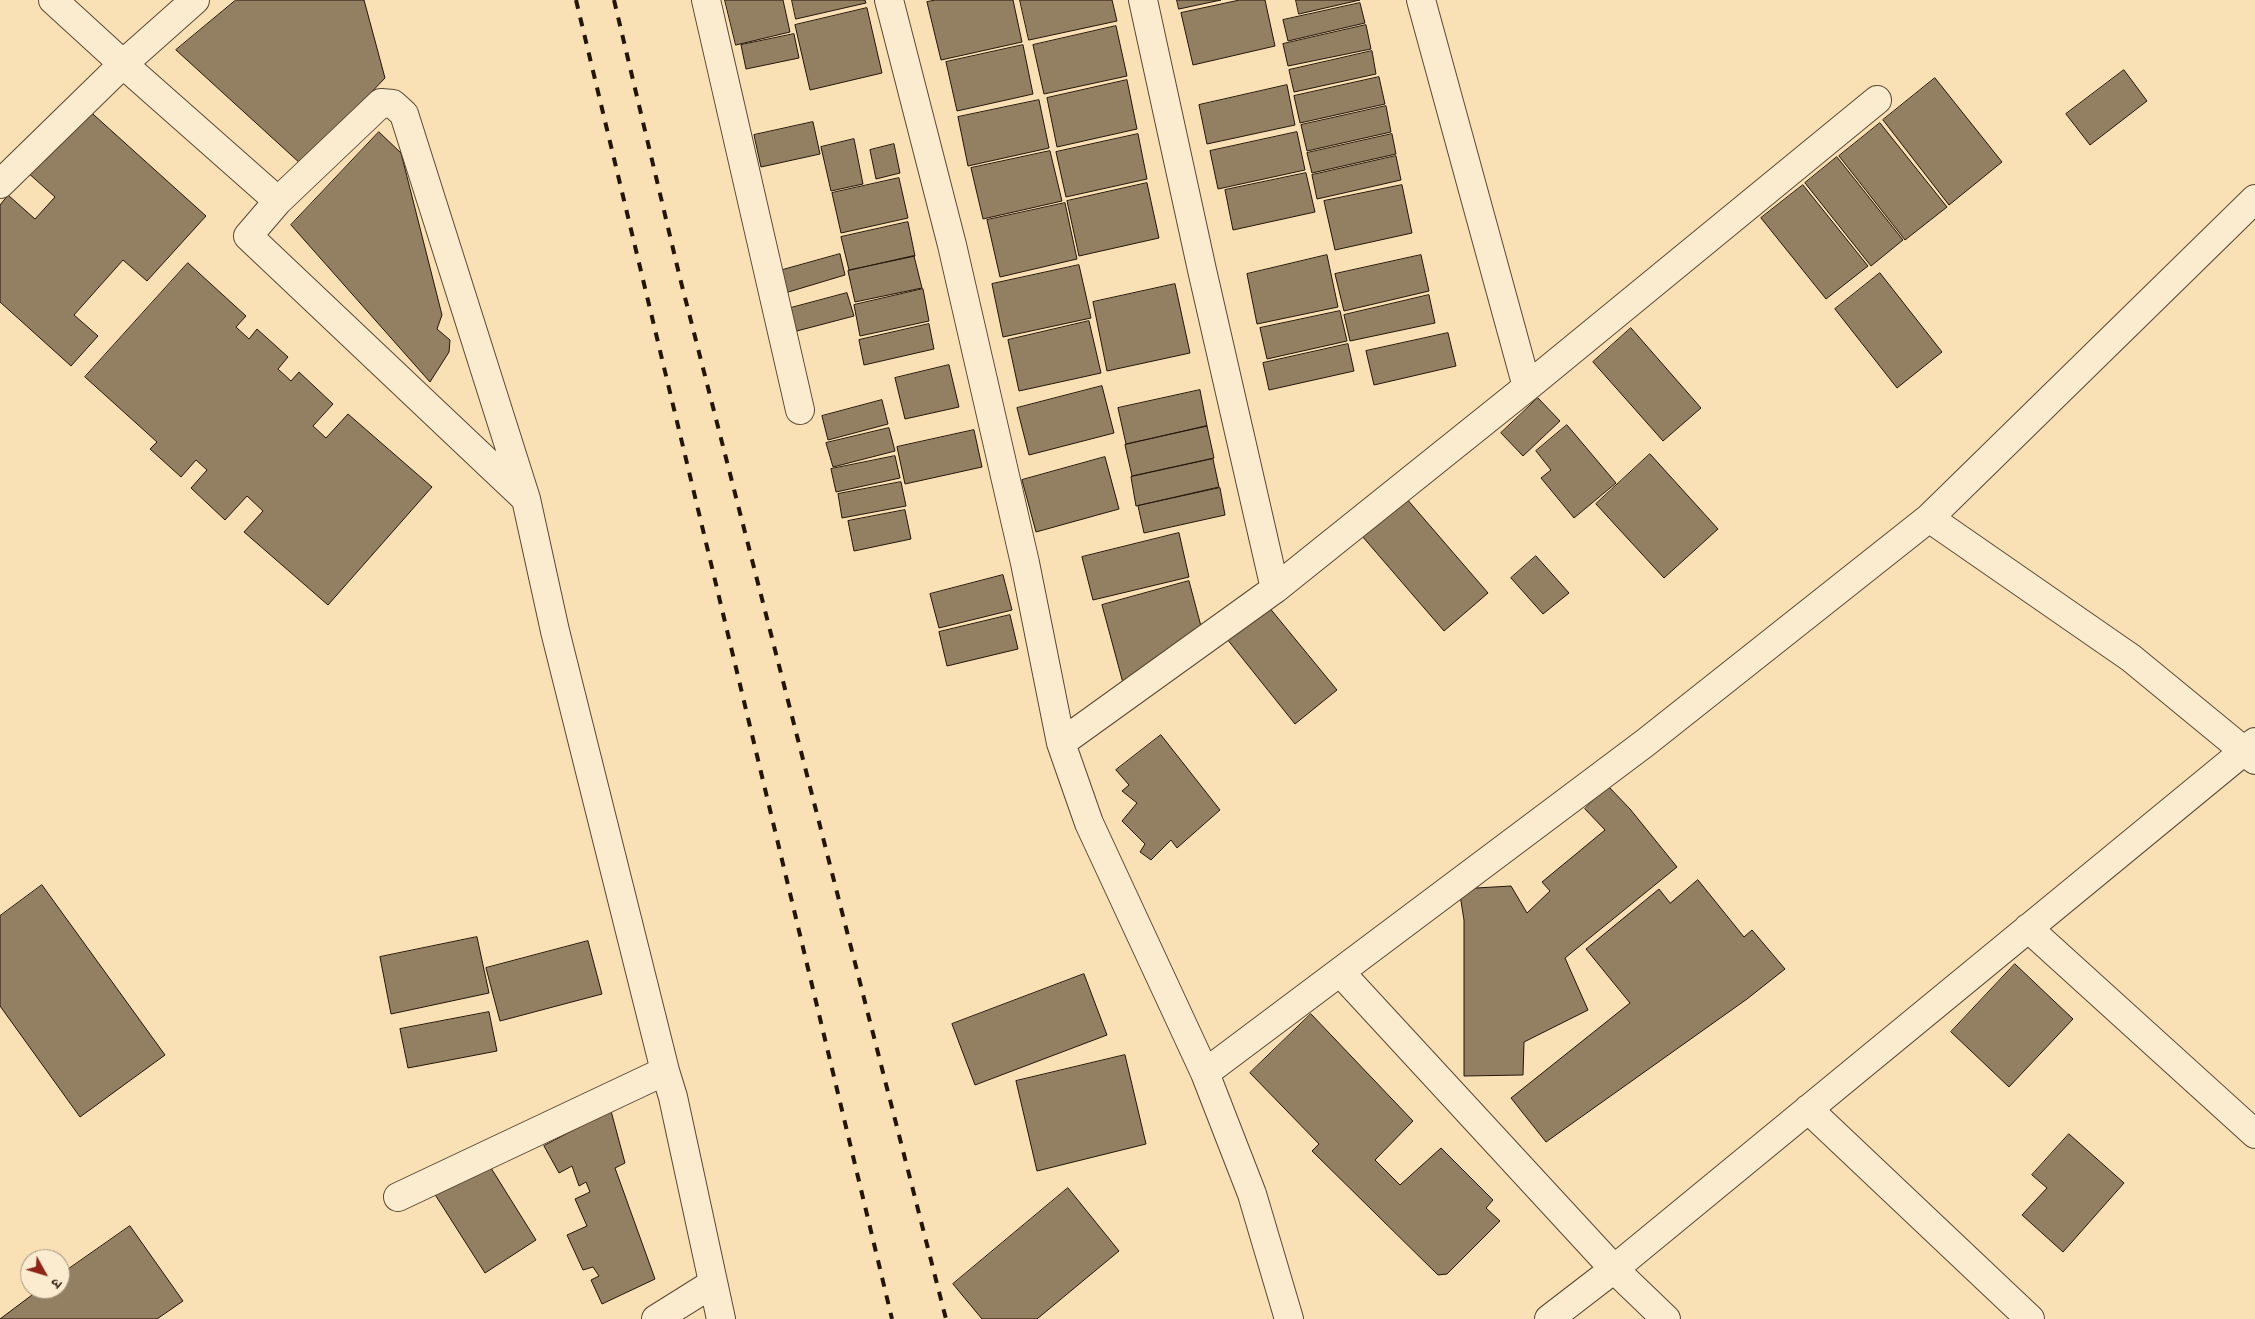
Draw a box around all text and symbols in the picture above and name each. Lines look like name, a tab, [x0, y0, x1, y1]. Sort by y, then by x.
north arrow	[20, 1249, 70, 1299]
text: उ	[47, 1274, 66, 1292]

